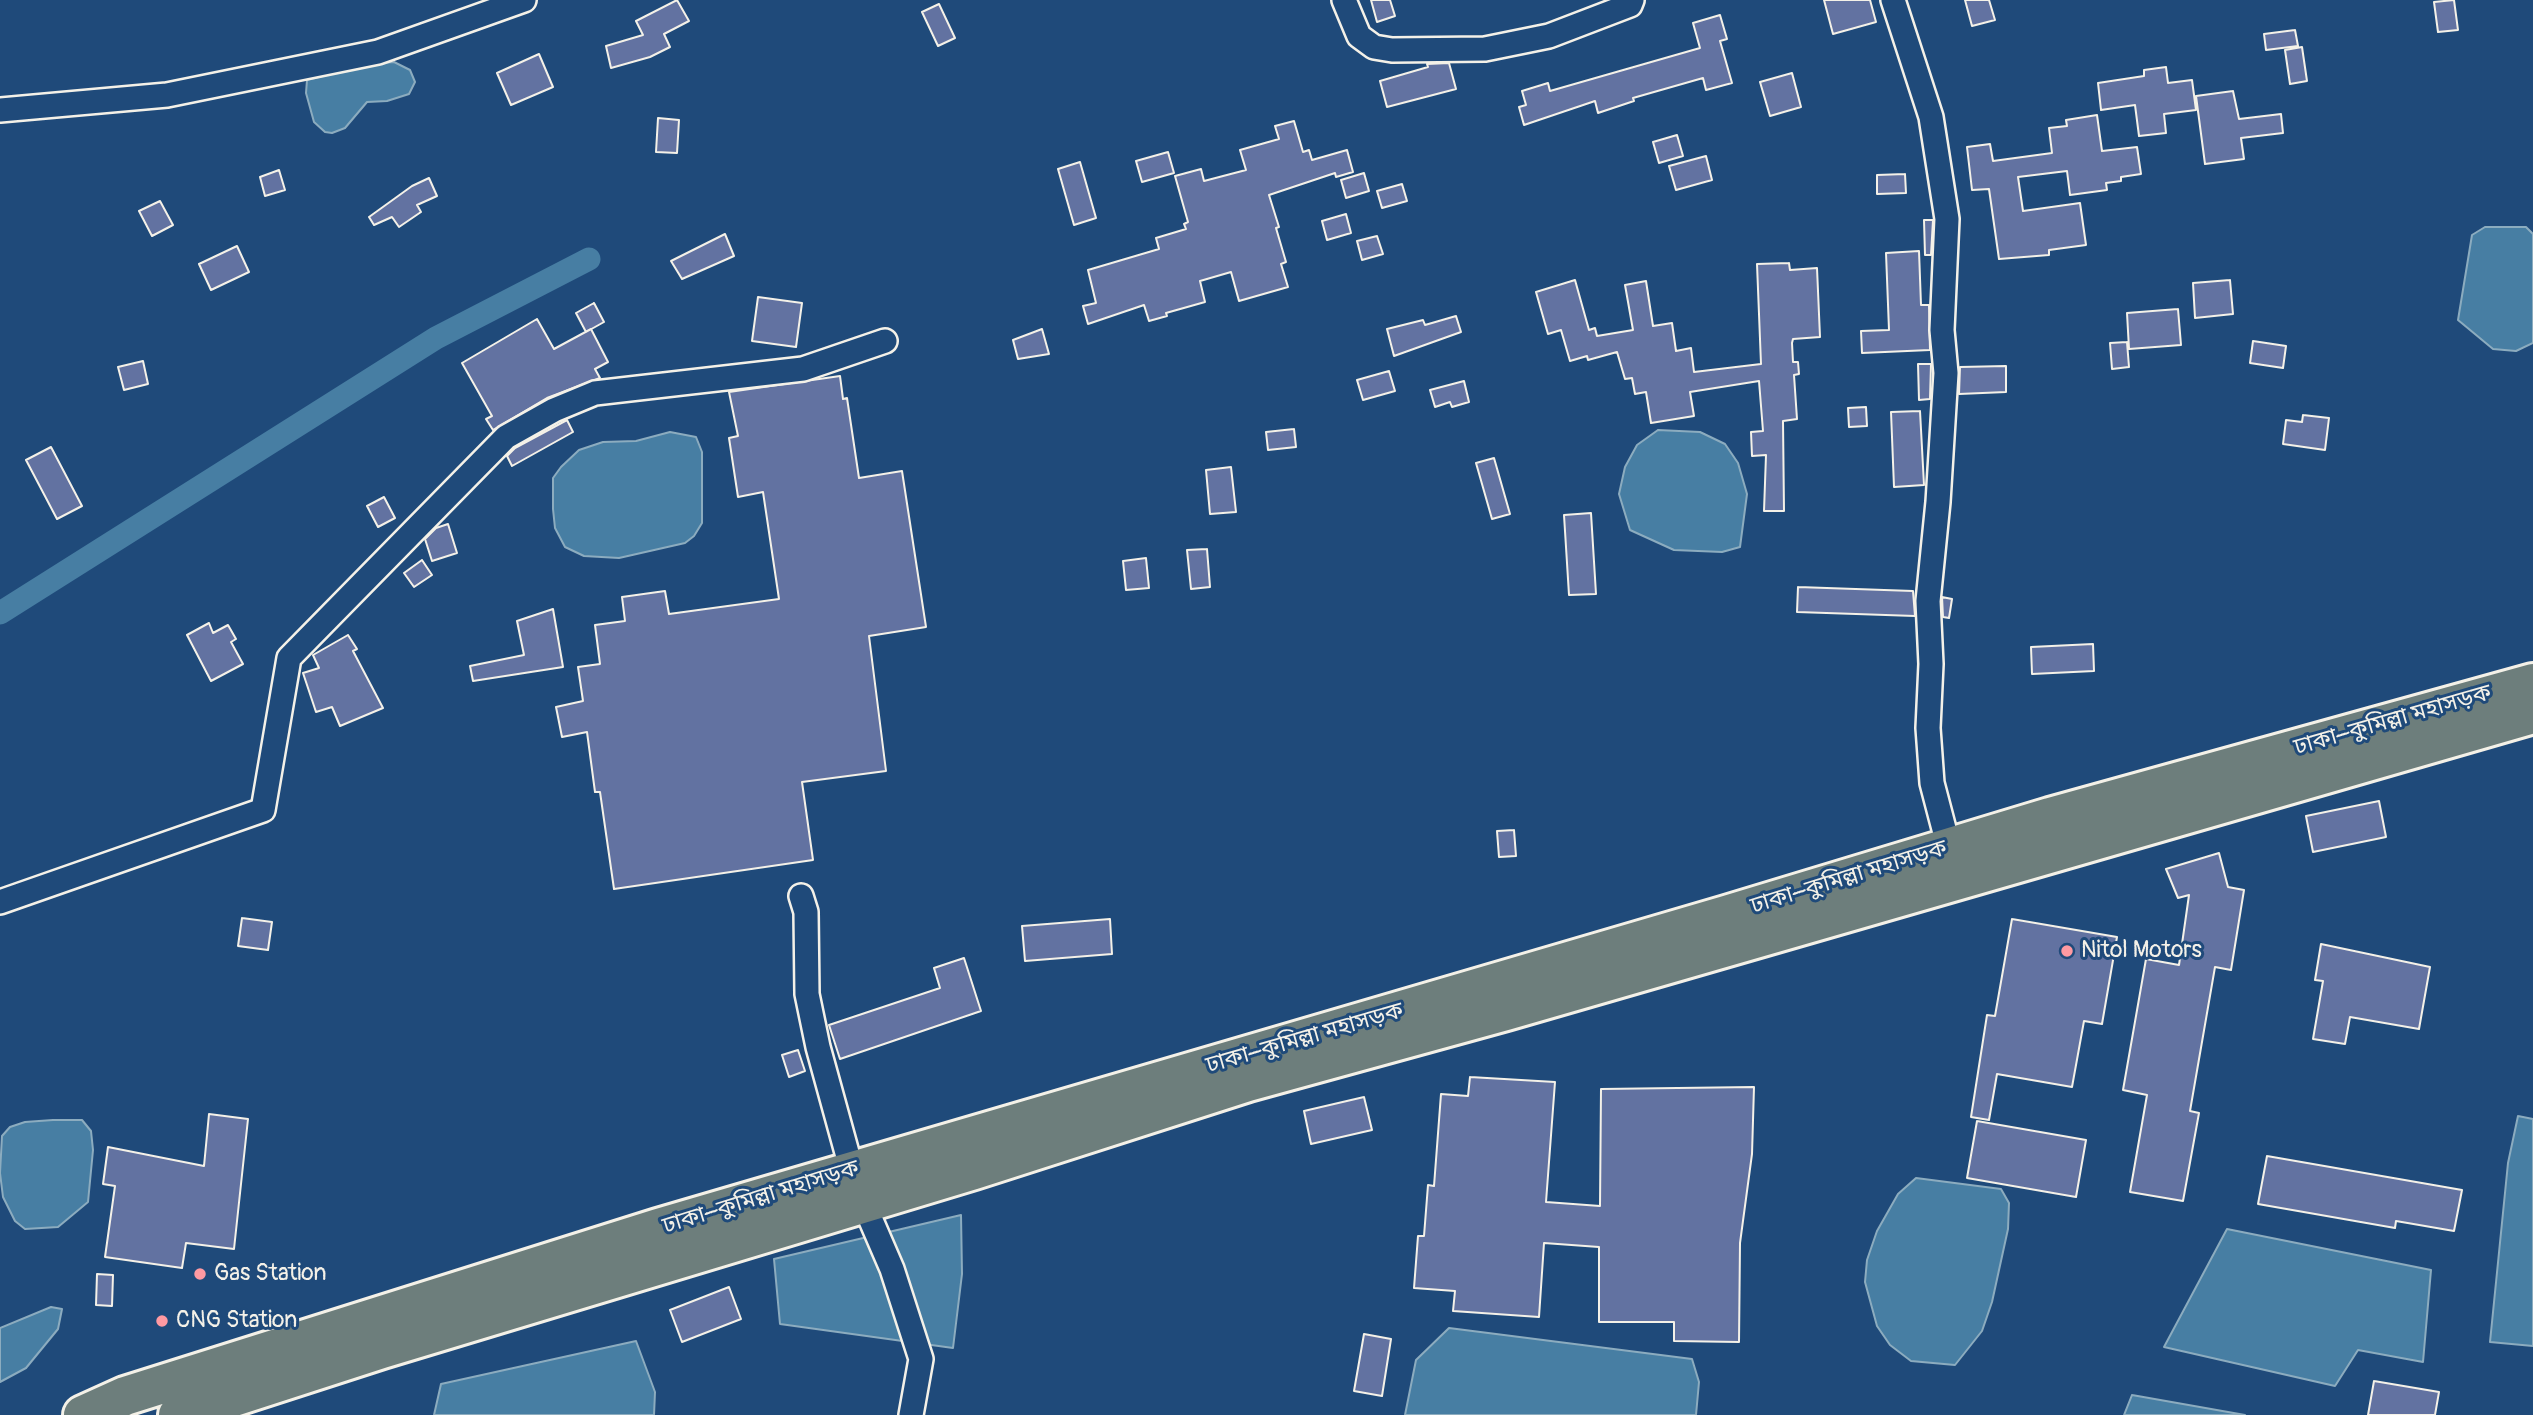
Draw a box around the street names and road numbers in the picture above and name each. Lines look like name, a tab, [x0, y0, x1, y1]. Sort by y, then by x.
street label: ঢাকা–কুমিল্লা মহাসড়ক	[2291, 680, 2495, 762]
street label: ঢাকা–কুমিল্লা মহাসড়ক	[1747, 835, 1951, 921]
street label: ঢাকা–কুমিল্লা মহাসড়ক	[1203, 998, 1407, 1080]
street label: ঢাকা–কুমিল্লা মহাসড়ক	[659, 1155, 863, 1241]

